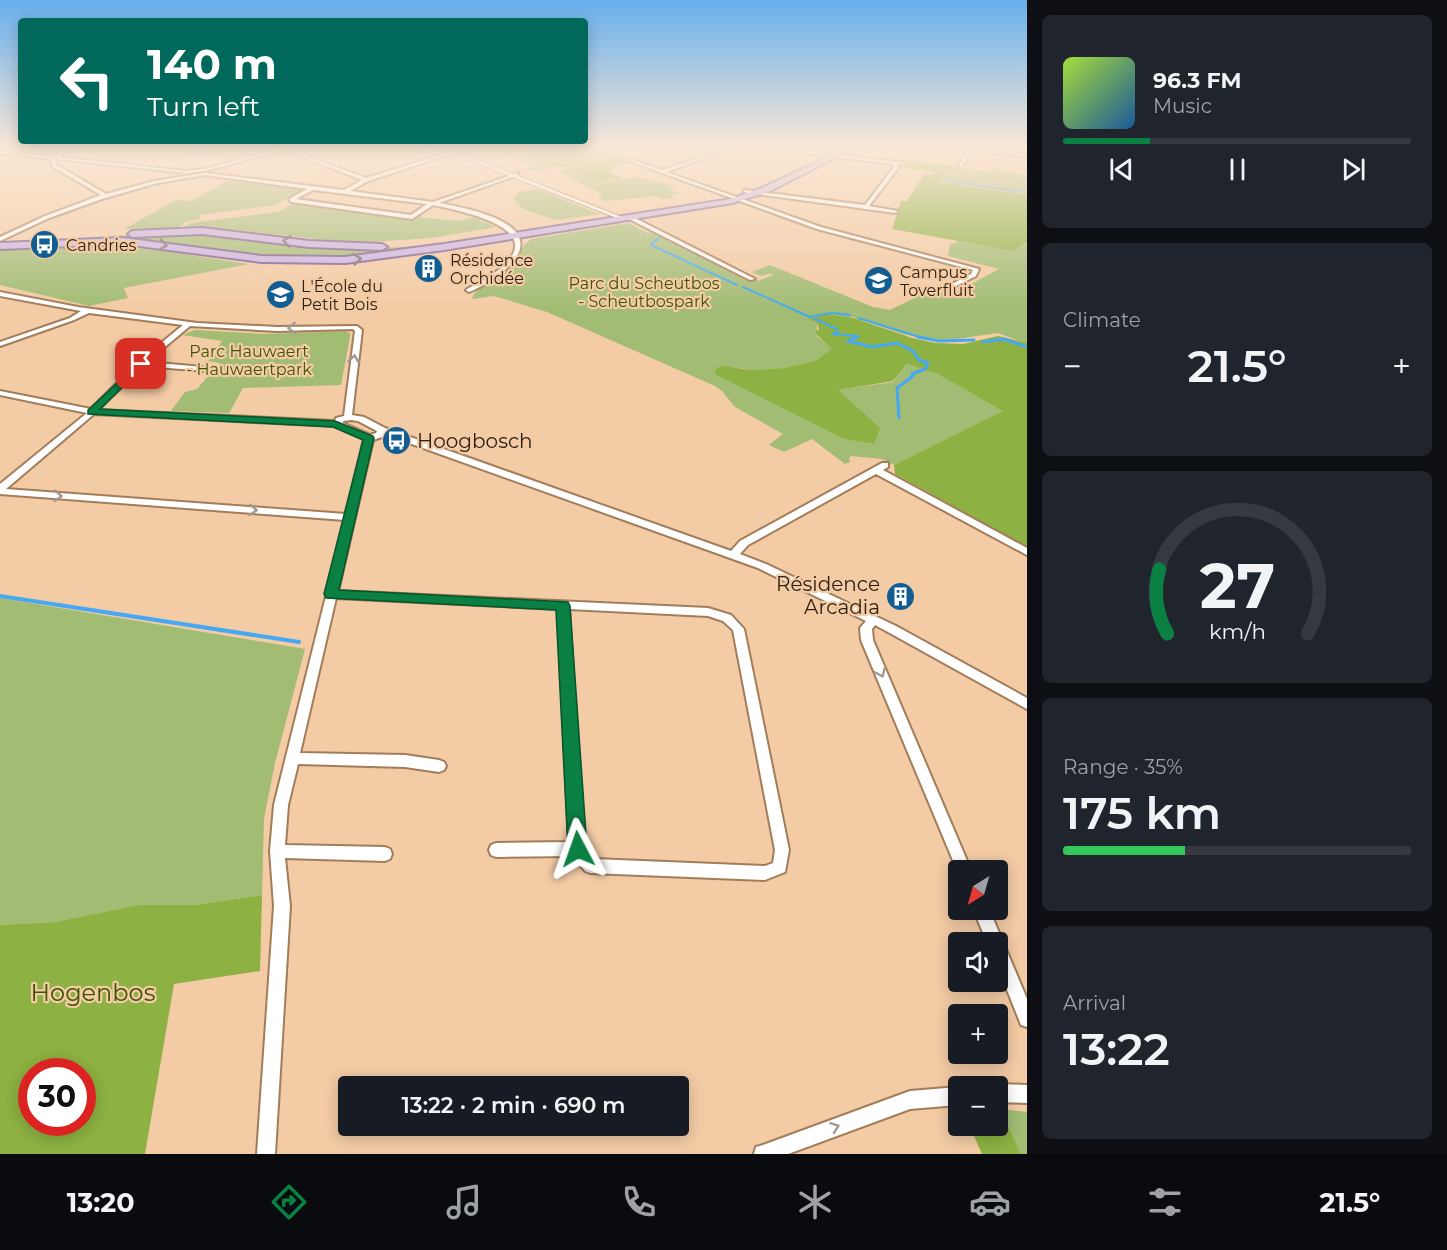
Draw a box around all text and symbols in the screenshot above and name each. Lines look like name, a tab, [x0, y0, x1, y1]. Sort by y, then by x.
text: 140 m	[147, 38, 277, 90]
icon: left	[48, 42, 126, 120]
text: 96.3 FM	[1153, 67, 1242, 94]
text: Turn left	[147, 90, 260, 123]
text: Music	[1153, 94, 1212, 118]
icon: previous	[1105, 153, 1138, 186]
icon: pause	[1221, 153, 1254, 186]
icon: next	[1337, 153, 1370, 186]
bus stop icon: Candries	[29, 229, 61, 261]
one-way arrow	[282, 235, 292, 247]
place label: Candries	[66, 236, 137, 255]
one-way arrow	[159, 239, 168, 251]
place label: Résidence Orchidée	[450, 251, 533, 288]
one-way arrow	[352, 253, 362, 266]
building icon: Résidence Orchidée	[413, 253, 445, 285]
place label: Campus Toverfluit	[900, 263, 975, 300]
school or university icon: Campus Toverfluit	[863, 265, 895, 297]
park label: Parc du Scheutbos - Scheutbospark	[568, 274, 720, 311]
place label: L'École du Petit Bois	[301, 277, 383, 314]
school or university icon: L'École du Petit Bois	[264, 279, 296, 311]
text: Climate	[1063, 308, 1141, 332]
one-way arrow	[287, 322, 296, 334]
pin	[115, 338, 166, 389]
text: 21.5°	[1187, 338, 1287, 393]
park label: Parc Hauwaert - Hauwaertpark	[186, 342, 312, 379]
text: −	[1063, 346, 1082, 386]
text: +	[1392, 346, 1411, 386]
icon: arrive	[124, 347, 157, 380]
one-way arrow	[348, 354, 360, 363]
bus stop icon: Hoogbosch	[380, 425, 412, 457]
place label: Hoogbosch	[417, 429, 533, 453]
one-way arrow	[54, 489, 63, 502]
one-way arrow	[248, 503, 257, 516]
text: 27	[1199, 548, 1275, 624]
place label: Résidence Arcadia	[776, 572, 880, 619]
building icon: Résidence Arcadia	[885, 580, 917, 612]
text: km/h	[1208, 618, 1266, 644]
one-way arrow	[874, 666, 886, 677]
text: Range · 35%	[1063, 755, 1183, 779]
text: 175 km	[1063, 785, 1221, 840]
position arrow	[546, 817, 610, 881]
north arrow	[948, 860, 1008, 920]
map controls	[948, 860, 1008, 1136]
button: sound	[948, 932, 1008, 992]
park label: Hogenbos	[31, 978, 155, 1007]
text: Arrival	[1063, 991, 1126, 1015]
button: +	[948, 1004, 1008, 1064]
text: 13:22	[1063, 1021, 1170, 1076]
speed limit sign: 30	[18, 1058, 96, 1136]
button: −	[948, 1076, 1008, 1136]
text: 13:22 · 2 min · 690 m	[401, 1092, 626, 1119]
one-way arrow	[829, 1122, 839, 1135]
icon: directions	[268, 1181, 310, 1223]
icon: music	[443, 1181, 485, 1223]
icon: phone	[618, 1181, 660, 1223]
icon: climate	[794, 1181, 836, 1223]
icon: car	[969, 1181, 1011, 1223]
icon: filters	[1144, 1181, 1186, 1223]
text: 13:20	[67, 1186, 135, 1219]
text: 21.5°	[1320, 1186, 1380, 1219]

